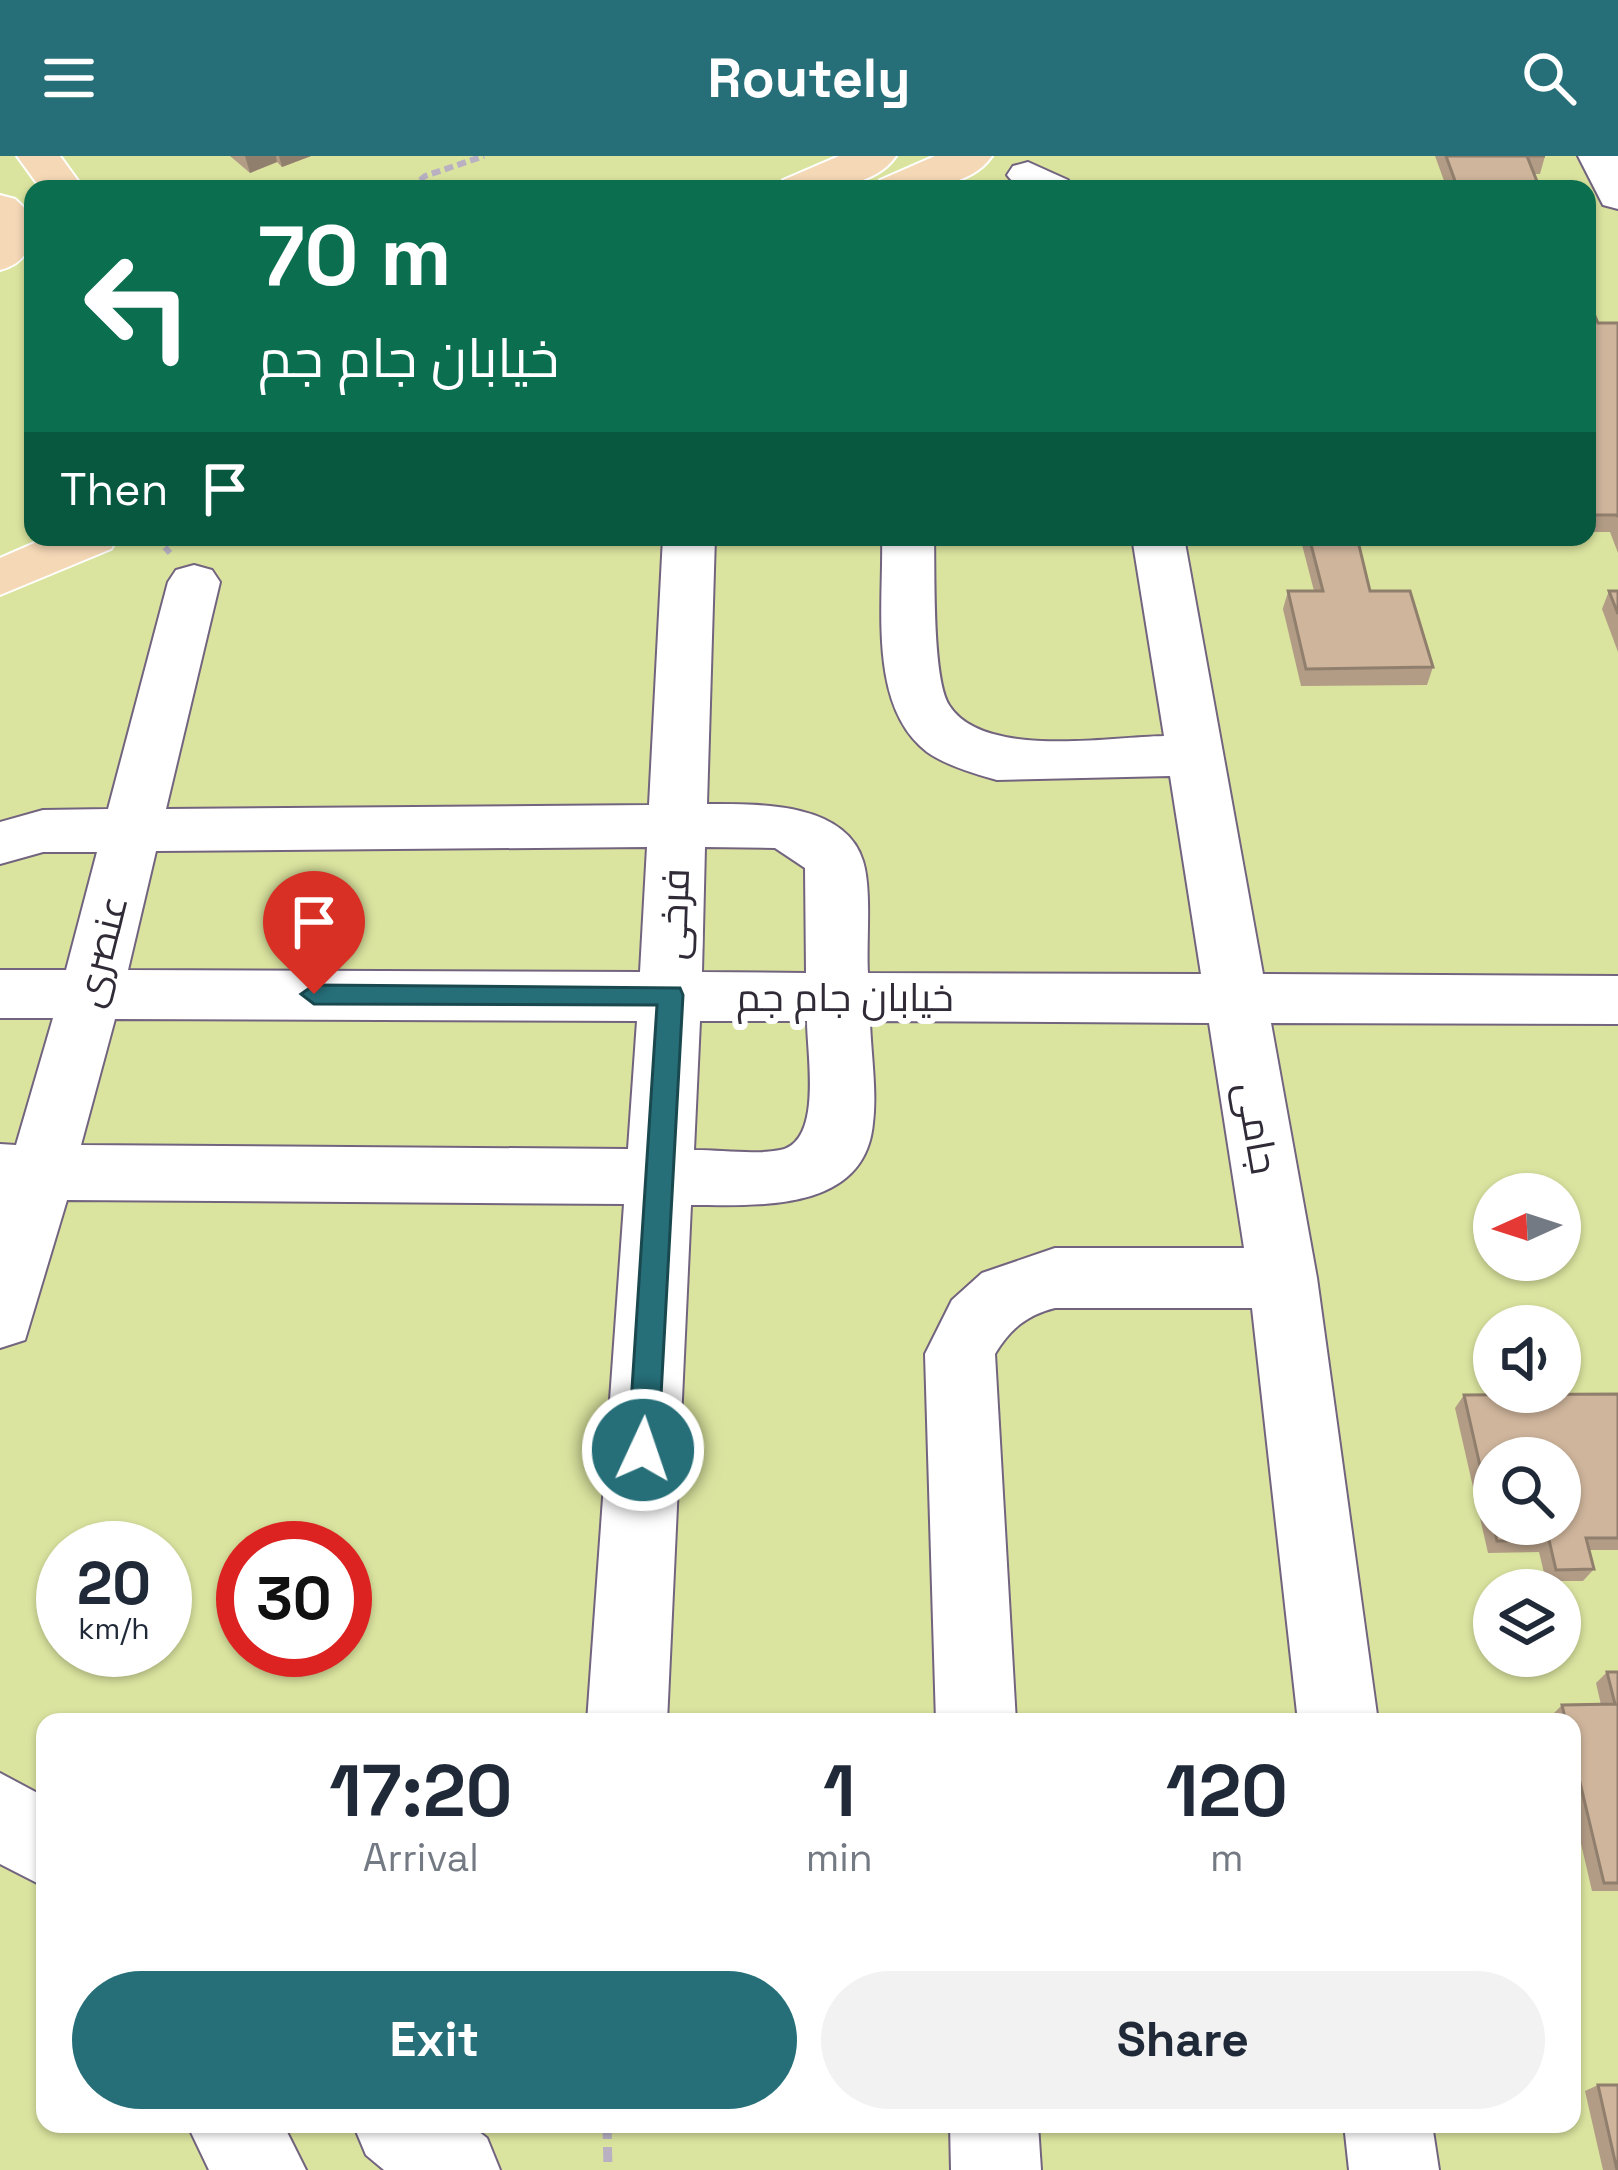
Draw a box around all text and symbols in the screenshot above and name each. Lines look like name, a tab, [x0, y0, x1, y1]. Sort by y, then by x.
text: Routely	[708, 44, 910, 113]
icon: menu	[36, 45, 102, 111]
icon: search	[1516, 45, 1582, 111]
text: 70 m	[258, 202, 452, 310]
icon: left	[60, 228, 216, 384]
text: خیابان جام جم	[258, 324, 559, 393]
icon: arrive	[192, 456, 258, 522]
text: Then	[60, 461, 168, 518]
street label: فرخی	[648, 867, 700, 961]
pin	[263, 871, 365, 994]
icon: arrive	[281, 889, 347, 955]
street label: عنصری	[64, 890, 138, 1012]
street label: خیابان جام جم	[736, 973, 954, 1024]
street label: جامی	[1225, 1078, 1289, 1178]
north arrow	[1473, 1173, 1581, 1281]
map controls	[1473, 1173, 1581, 1677]
button: sound	[1473, 1305, 1581, 1413]
position arrow	[580, 1387, 706, 1513]
button: search	[1473, 1437, 1581, 1545]
speed limit sign: 30	[216, 1521, 372, 1677]
text: 20	[77, 1545, 151, 1622]
button: layers	[1473, 1569, 1581, 1677]
text: km/h	[78, 1609, 150, 1648]
text: 17:20	[329, 1745, 512, 1837]
text: 1	[823, 1745, 855, 1837]
text: 120	[1166, 1745, 1288, 1837]
text: Arrival	[363, 1833, 479, 1882]
text: min	[806, 1833, 873, 1882]
text: m	[1210, 1833, 1244, 1882]
button: Exit	[72, 1971, 797, 2109]
button: Share	[821, 1971, 1545, 2109]

